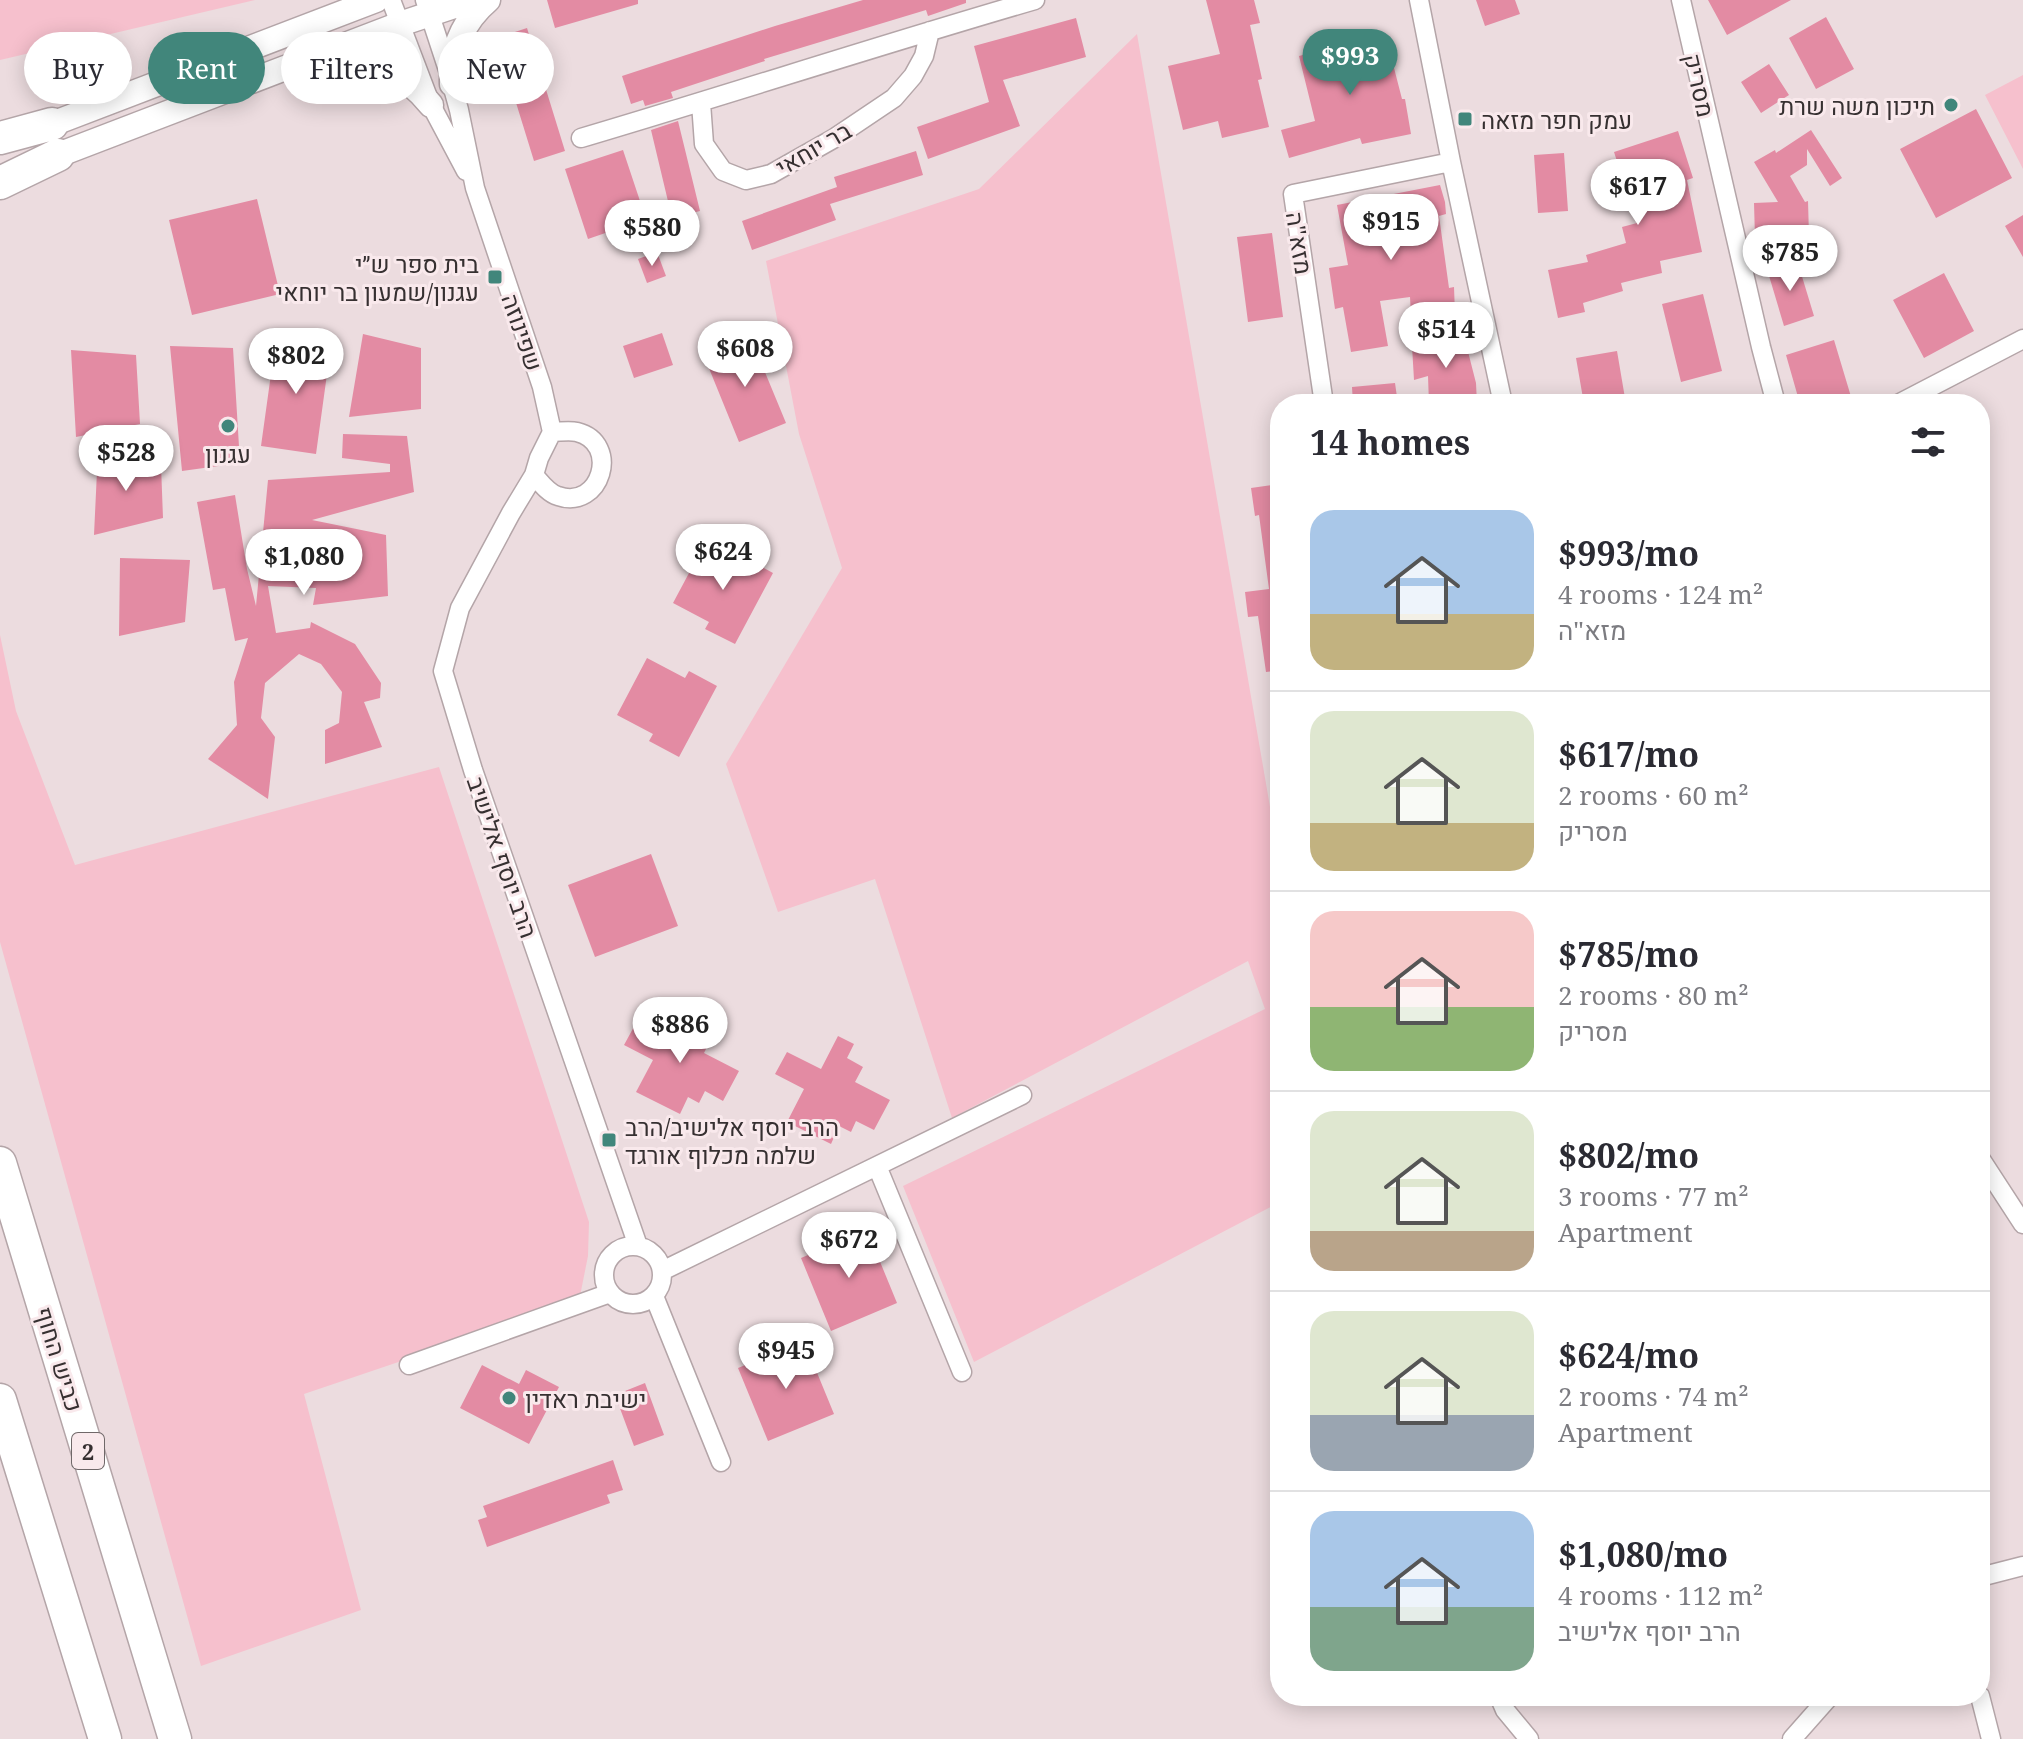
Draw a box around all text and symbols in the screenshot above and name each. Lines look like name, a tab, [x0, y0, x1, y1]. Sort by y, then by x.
pin: $993	[1303, 29, 1397, 97]
chip: Buy	[24, 32, 132, 104]
chip: Rent	[148, 32, 265, 104]
chip: Filters	[281, 32, 422, 104]
chip: New	[438, 32, 554, 104]
text: $993	[1321, 37, 1379, 73]
street label: מסריק	[1677, 50, 1723, 120]
place label: תיכון משה שרת	[1779, 89, 1935, 122]
marker: תיכון משה שרת	[1942, 96, 1960, 114]
place label: עמק חפר מזאה	[1481, 103, 1632, 136]
marker: עמק חפר מזאה	[1456, 110, 1474, 128]
street label: בר יוחאי	[769, 113, 857, 183]
pin: $617	[1591, 159, 1685, 227]
text: $617	[1609, 167, 1667, 203]
pin: $915	[1344, 194, 1438, 262]
pin: $580	[605, 200, 699, 268]
text: $915	[1362, 202, 1420, 238]
text: $580	[623, 208, 681, 244]
street label: מזא"ה	[1279, 209, 1321, 277]
pin: $785	[1743, 225, 1837, 293]
text: $785	[1761, 233, 1819, 269]
place label: בית ספר ש״י עגנון/שמעון בר יוחאי	[276, 247, 479, 308]
marker: בית ספר ש״י עגנון/שמעון בר יוחאי	[486, 268, 504, 286]
street label: שפינוזה	[494, 289, 552, 375]
pin: $514	[1399, 302, 1493, 370]
text: $514	[1417, 310, 1475, 346]
pin: $608	[698, 321, 792, 389]
pin: $802	[249, 328, 343, 396]
text: $608	[716, 329, 774, 365]
text: $802	[267, 336, 325, 372]
marker: עגנון	[219, 417, 237, 435]
text: 14 homes	[1310, 419, 1470, 465]
icon: filters	[1906, 420, 1950, 464]
pin: $528	[79, 425, 173, 493]
text: $528	[97, 433, 155, 469]
place label: עגנון	[205, 437, 251, 470]
pin: $624	[676, 524, 770, 592]
pin: $1,080	[239, 529, 369, 597]
text: $993/mo	[1558, 530, 1699, 576]
text: $624	[694, 532, 752, 568]
text: $1,080	[263, 537, 345, 573]
icon: home	[1374, 542, 1470, 638]
text: 4 rooms · 124 m²	[1558, 576, 1763, 612]
text: מזא"ה	[1558, 612, 1626, 648]
text: $617/mo	[1558, 731, 1699, 777]
icon: home	[1374, 743, 1470, 839]
street label: הרב יוסף אלישיב	[460, 772, 546, 942]
text: 2 rooms · 60 m²	[1558, 777, 1749, 813]
text: מסריק	[1558, 813, 1628, 849]
text: $785/mo	[1558, 931, 1699, 977]
icon: home	[1374, 943, 1470, 1039]
text: 2 rooms · 80 m²	[1558, 977, 1749, 1013]
pin: $886	[633, 997, 727, 1065]
text: $886	[651, 1005, 709, 1041]
text: מסריק	[1558, 1013, 1628, 1049]
place label: הרב יוסף אלישיב/הרב שלמה מכלוף אורגד	[625, 1110, 839, 1171]
marker: הרב יוסף אלישיב/הרב שלמה מכלוף אורגד	[600, 1131, 618, 1149]
text: $802/mo	[1558, 1132, 1699, 1178]
icon: home	[1374, 1143, 1470, 1239]
text: 3 rooms · 77 m²	[1558, 1178, 1749, 1214]
pin: $672	[802, 1212, 896, 1280]
text: Apartment	[1558, 1214, 1693, 1250]
text: $672	[820, 1220, 878, 1256]
street label: כביש החוף	[28, 1302, 92, 1416]
pin: $945	[739, 1323, 833, 1391]
text: $945	[757, 1331, 815, 1367]
text: $624/mo	[1558, 1332, 1699, 1378]
icon: home	[1374, 1343, 1470, 1439]
text: 2 rooms · 74 m²	[1558, 1378, 1749, 1414]
place label: ישיבת ראדין	[525, 1382, 646, 1415]
marker: ישיבת ראדין	[500, 1389, 518, 1407]
text: Apartment	[1558, 1414, 1693, 1450]
road number: 2	[72, 1433, 104, 1469]
text: $1,080/mo	[1558, 1531, 1728, 1577]
icon: home	[1374, 1543, 1470, 1639]
text: 4 rooms · 112 m²	[1558, 1577, 1763, 1613]
text: הרב יוסף אלישיב	[1558, 1613, 1741, 1649]

